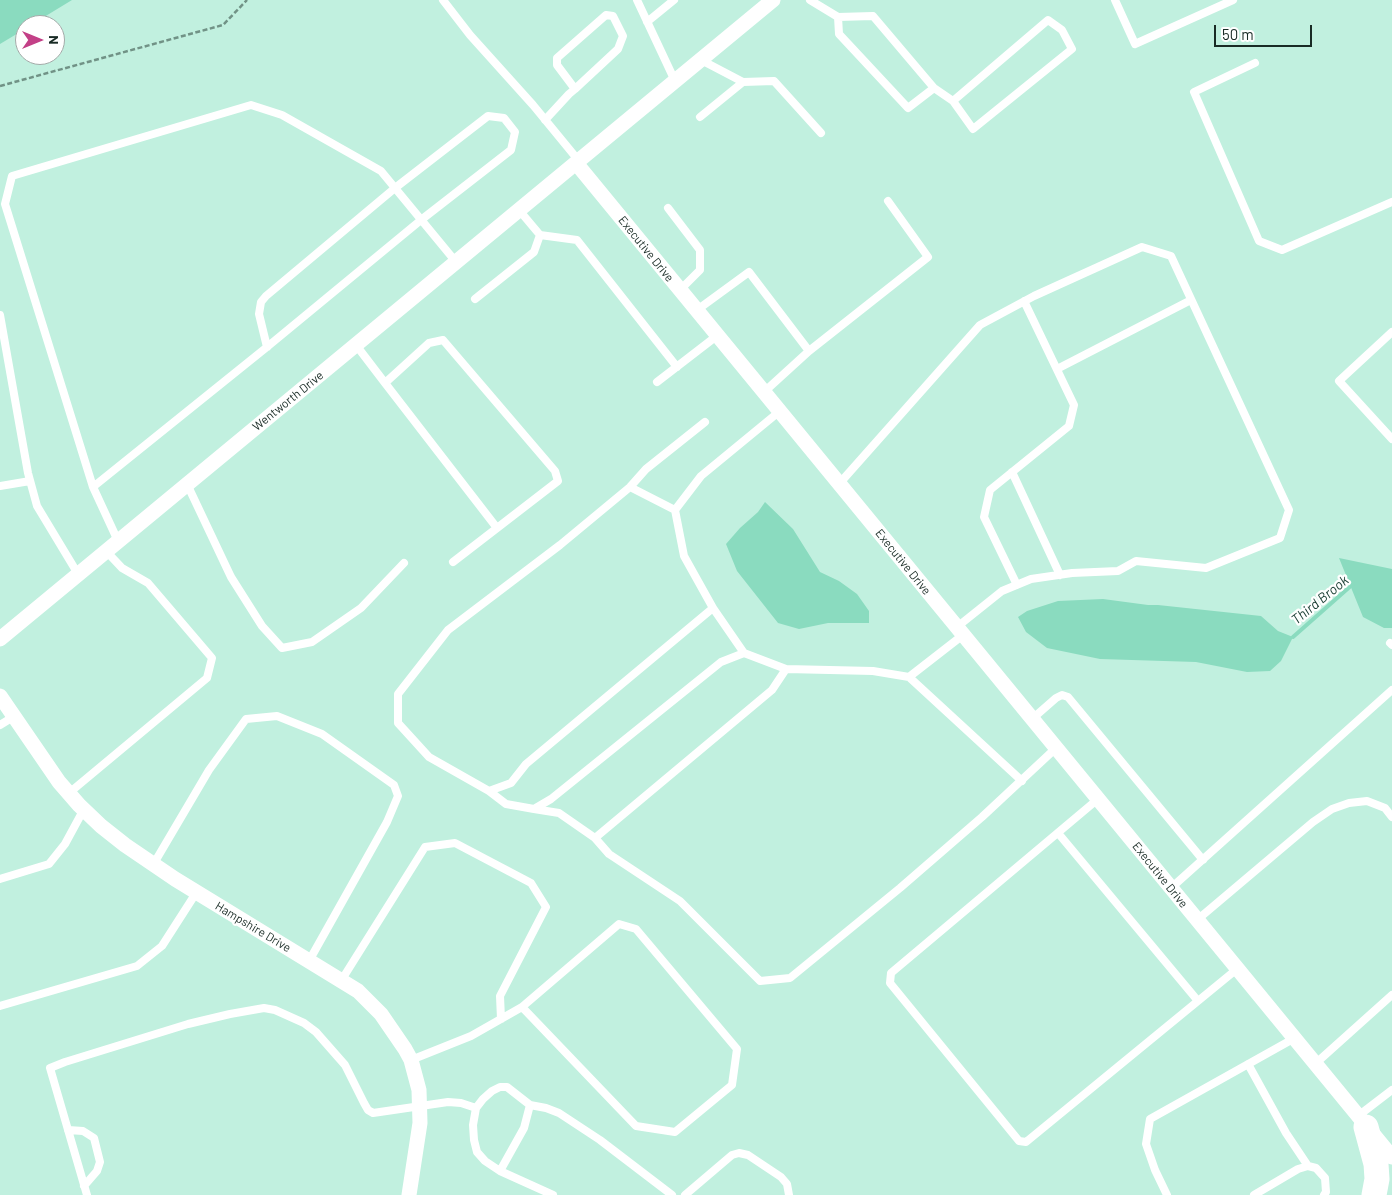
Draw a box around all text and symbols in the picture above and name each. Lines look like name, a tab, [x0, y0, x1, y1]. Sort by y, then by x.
north arrow	[15, 15, 65, 65]
scale bar	[1217, 15, 1314, 47]
text: 50 m	[1222, 25, 1254, 43]
text: N	[46, 35, 63, 45]
street label: Executive Drive	[615, 213, 677, 285]
street label: Wentworth Drive	[250, 368, 326, 434]
street label: Executive Drive	[872, 526, 934, 598]
water label: Third Brook	[1288, 572, 1352, 628]
street label: Executive Drive	[1129, 839, 1191, 911]
street label: Hampshire Drive	[213, 899, 293, 955]

